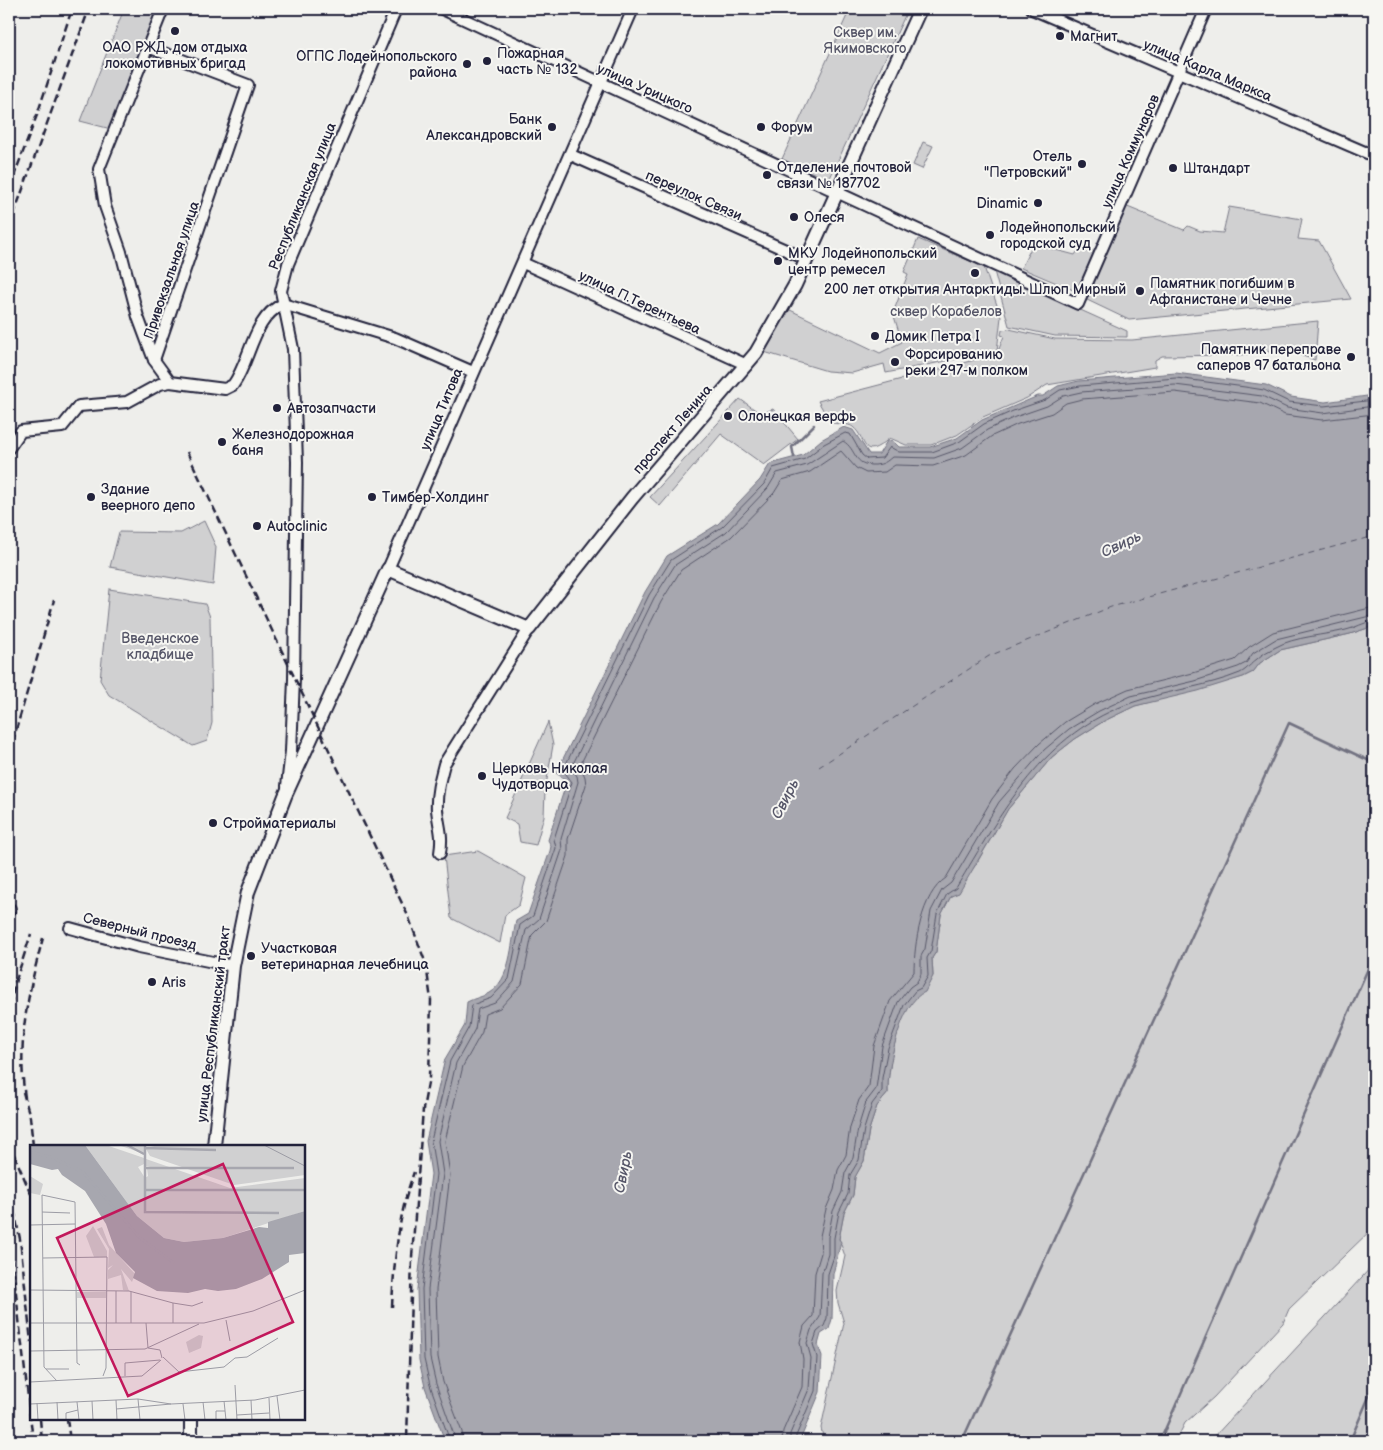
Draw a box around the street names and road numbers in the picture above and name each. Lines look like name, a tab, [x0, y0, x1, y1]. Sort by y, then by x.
street label: улица Карла Маркса	[1141, 36, 1275, 105]
street label: улица Урицкого	[594, 60, 695, 117]
street label: улица Коммунаров	[1098, 91, 1163, 211]
street label: Республиканская улица	[265, 119, 340, 272]
street label: переулок Связи	[643, 167, 745, 224]
street label: Привокзальная улица	[140, 198, 203, 341]
street label: улица П.Терентьева	[576, 267, 704, 338]
street label: улица Титова	[417, 365, 467, 453]
street label: проспект Ленина	[629, 381, 716, 477]
street label: Северный проезд	[81, 909, 199, 954]
street label: улица Республиканский тракт	[193, 924, 234, 1123]

